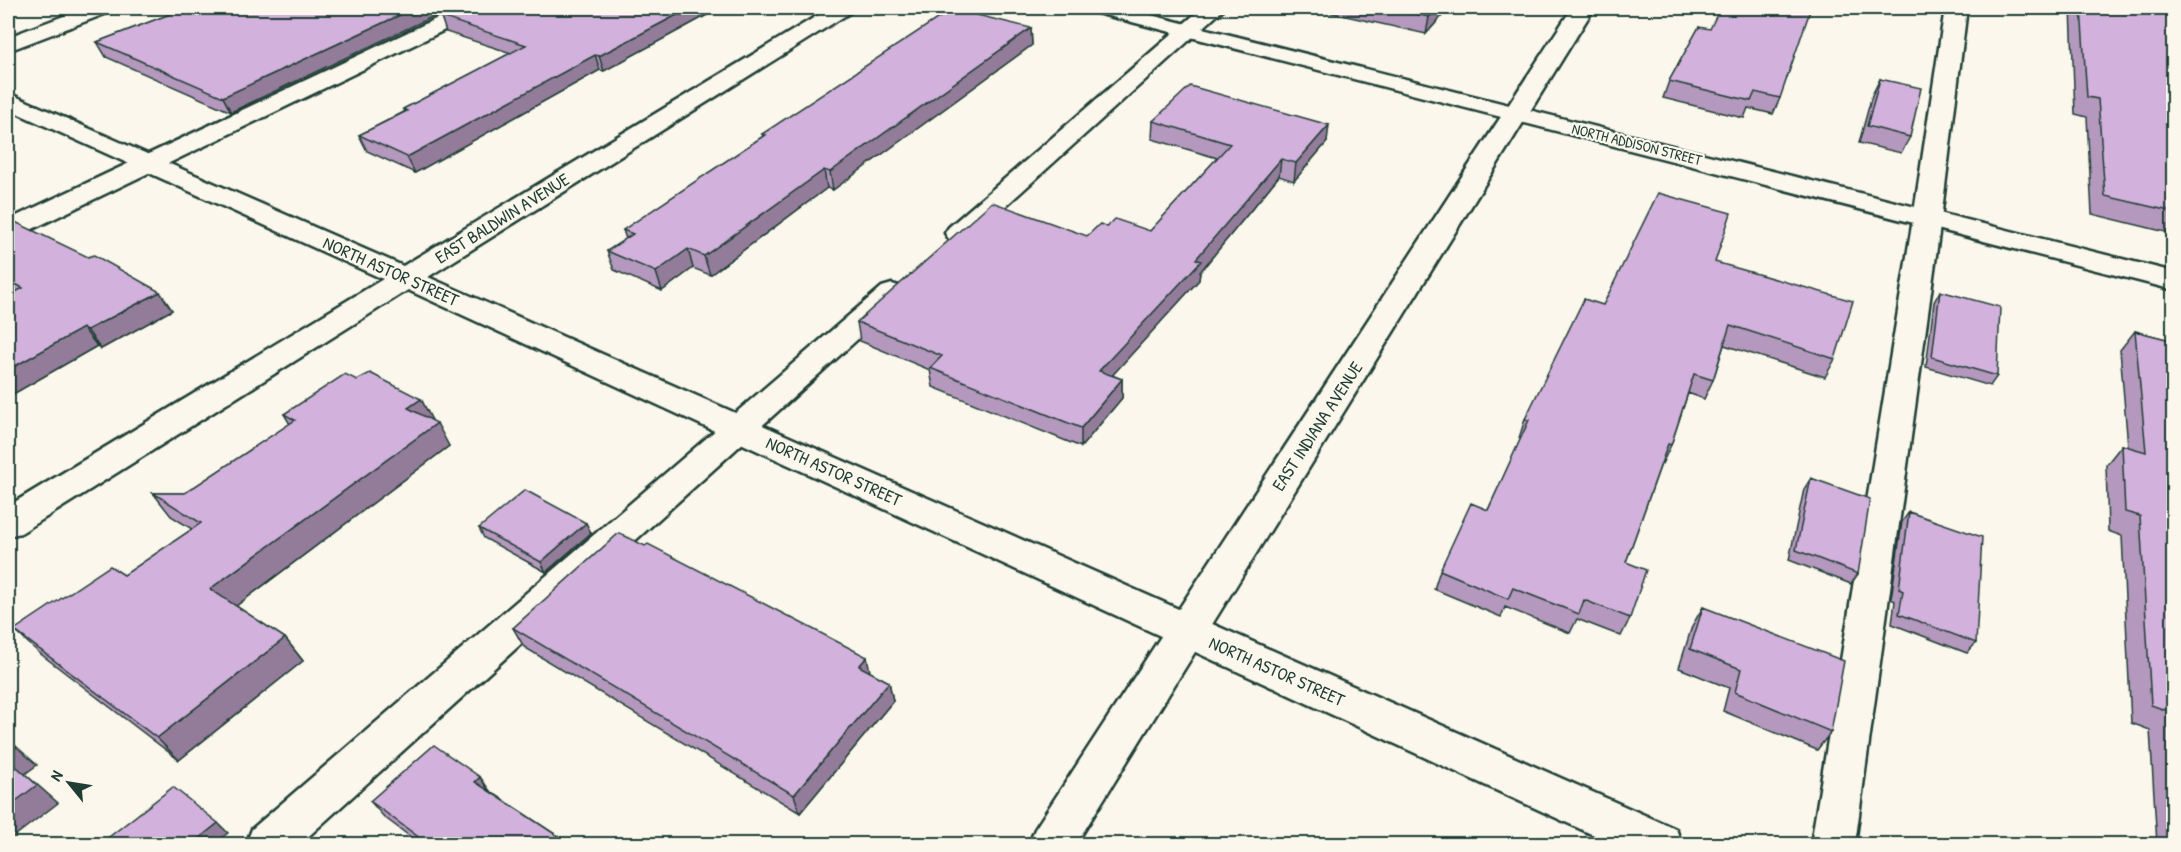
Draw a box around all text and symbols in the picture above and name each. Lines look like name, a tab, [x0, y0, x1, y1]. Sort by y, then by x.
street label: NORTH ADDISON STREET	[1570, 118, 1705, 171]
street label: EAST BALDWIN AVENUE	[430, 167, 574, 269]
street label: NORTH ASTOR STREET	[319, 230, 463, 312]
street label: EAST INDIANA AVENUE	[1266, 356, 1368, 496]
street label: NORTH ASTOR STREET	[762, 430, 906, 512]
street label: NORTH ASTOR STREET	[1205, 630, 1349, 712]
north arrow	[39, 753, 99, 813]
text: N	[44, 766, 68, 785]

